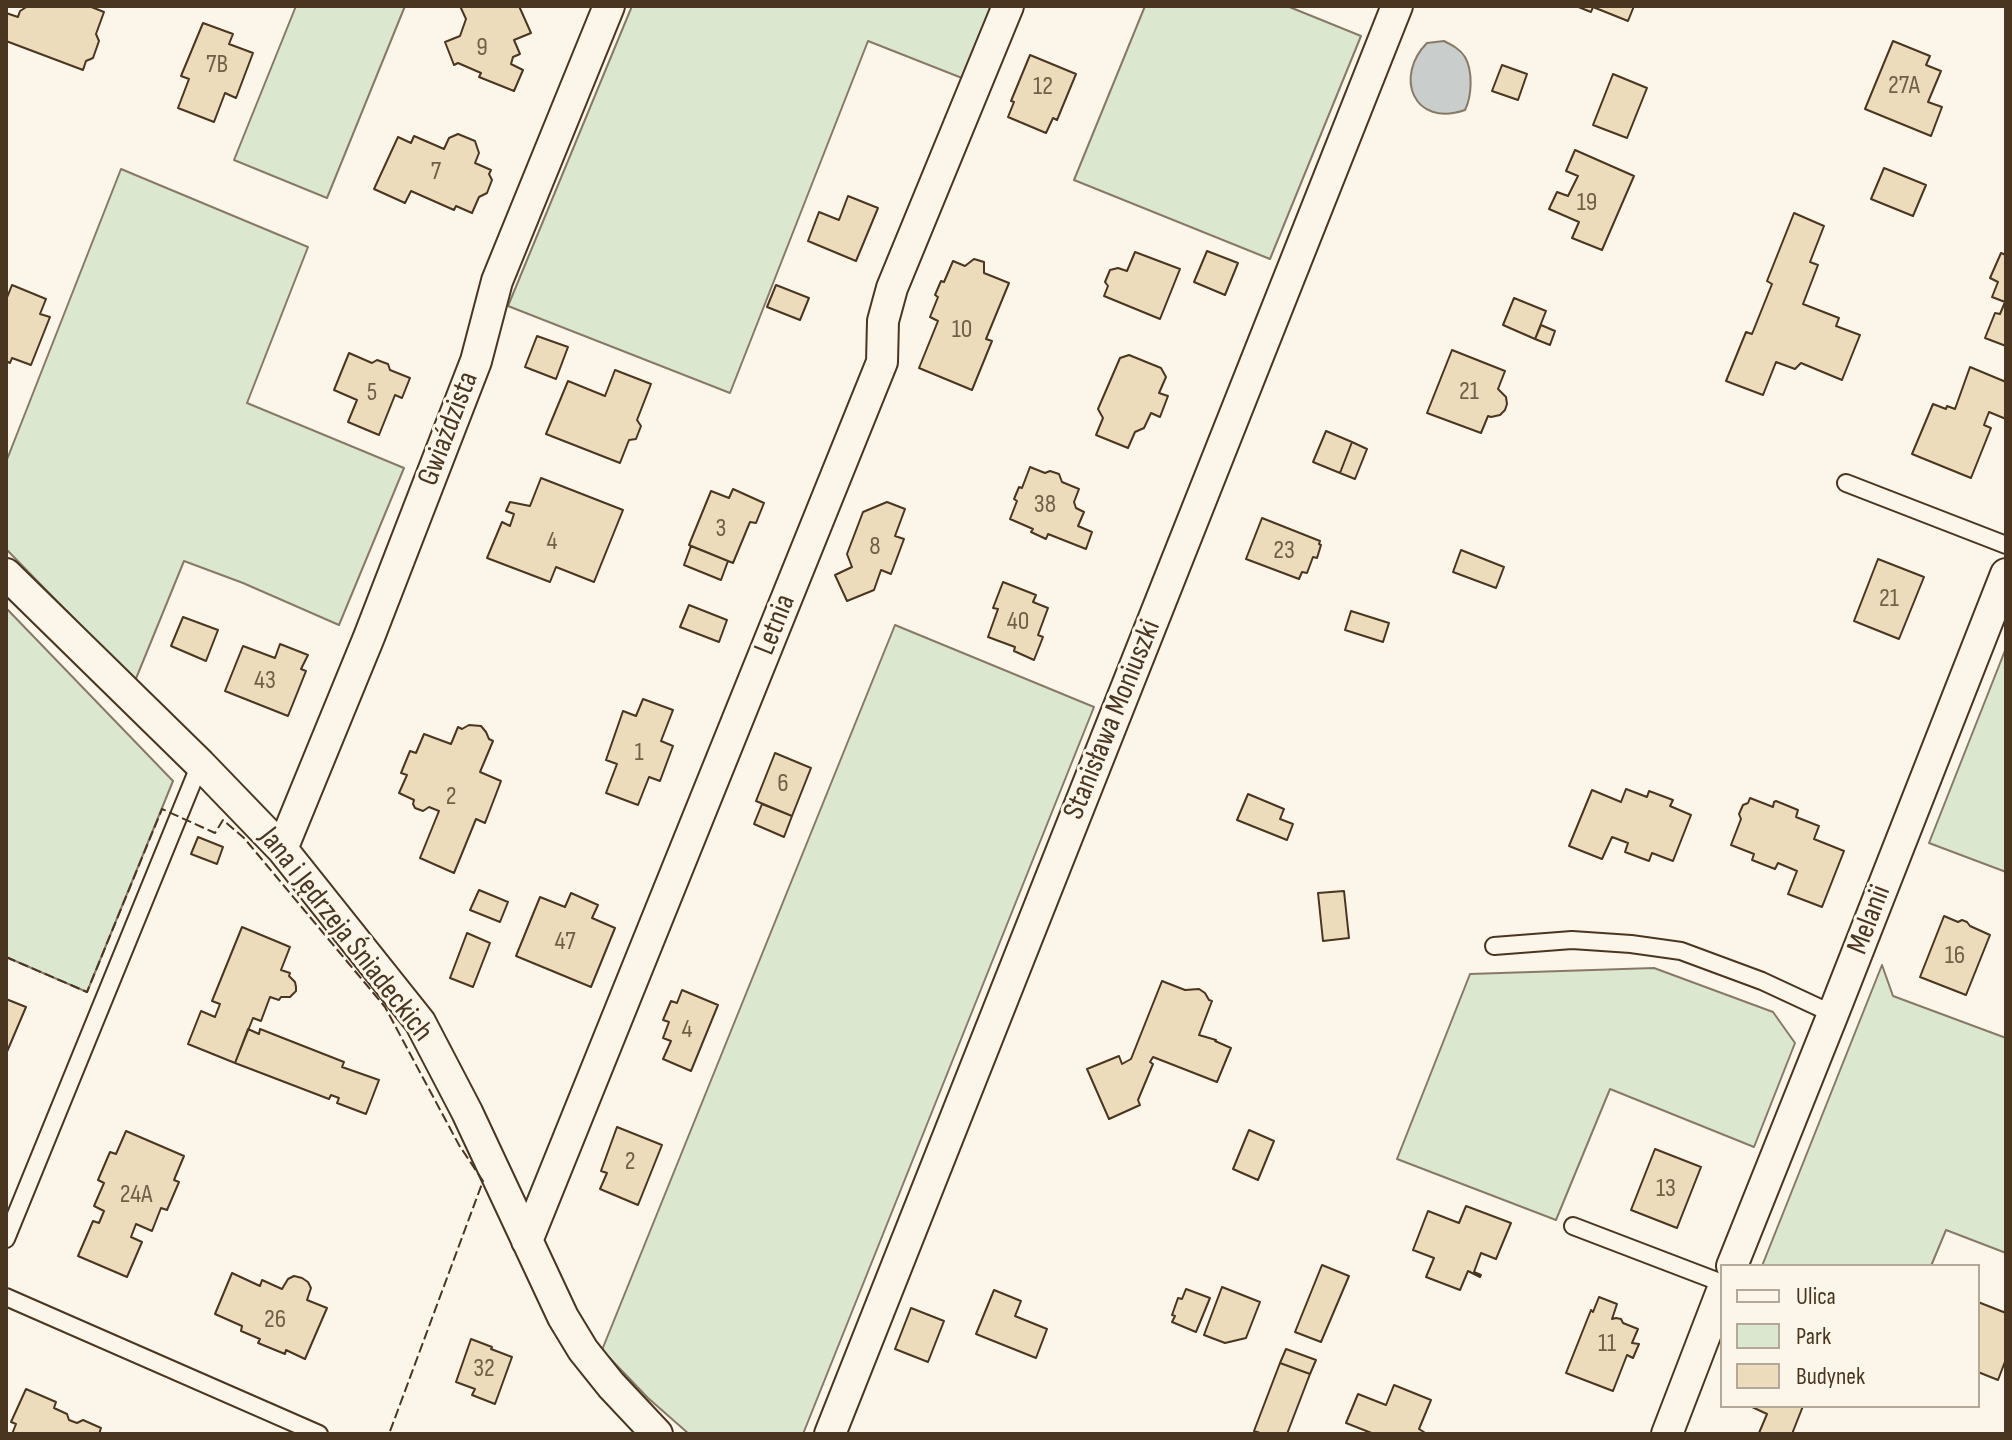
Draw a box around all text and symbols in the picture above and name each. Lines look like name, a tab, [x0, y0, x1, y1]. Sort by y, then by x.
house number: 9	[476, 32, 488, 64]
house number: 7B	[206, 49, 228, 81]
house number: 27A	[1888, 70, 1920, 102]
house number: 12	[1033, 71, 1053, 103]
house number: 7	[431, 156, 441, 188]
house number: 19	[1577, 187, 1597, 219]
house number: 10	[952, 314, 972, 346]
street label: Gwiaździsta	[411, 367, 487, 491]
house number: 21	[1459, 376, 1479, 408]
house number: 5	[367, 377, 377, 409]
house number: 38	[1034, 489, 1056, 521]
house number: 3	[716, 513, 726, 545]
house number: 4	[547, 526, 557, 558]
house number: 8	[869, 531, 881, 563]
house number: 23	[1273, 535, 1295, 567]
house number: 21	[1879, 583, 1899, 615]
street label: Letnia	[748, 590, 804, 660]
house number: 40	[1007, 606, 1029, 638]
street label: Stanisława Moniuszki	[1057, 615, 1169, 825]
house number: 43	[254, 665, 276, 697]
house number: 1	[634, 737, 644, 769]
house number: 6	[777, 768, 789, 800]
house number: 2	[446, 781, 456, 813]
street label: Jana i Jędrzeja Śniadeckich	[250, 821, 440, 1049]
street label: Melanii	[1840, 880, 1900, 960]
house number: 47	[554, 926, 576, 958]
house number: 16	[1945, 940, 1965, 972]
house number: 4	[682, 1014, 692, 1046]
house number: 2	[625, 1146, 635, 1178]
house number: 13	[1656, 1173, 1676, 1205]
house number: 24A	[120, 1179, 152, 1211]
legend	[1720, 1264, 1980, 1408]
text: Ulica	[1796, 1282, 1836, 1311]
house number: 26	[264, 1304, 286, 1336]
text: Park	[1796, 1322, 1831, 1351]
house number: 11	[1598, 1328, 1616, 1360]
house number: 32	[473, 1353, 495, 1385]
text: Budynek	[1796, 1362, 1865, 1391]

